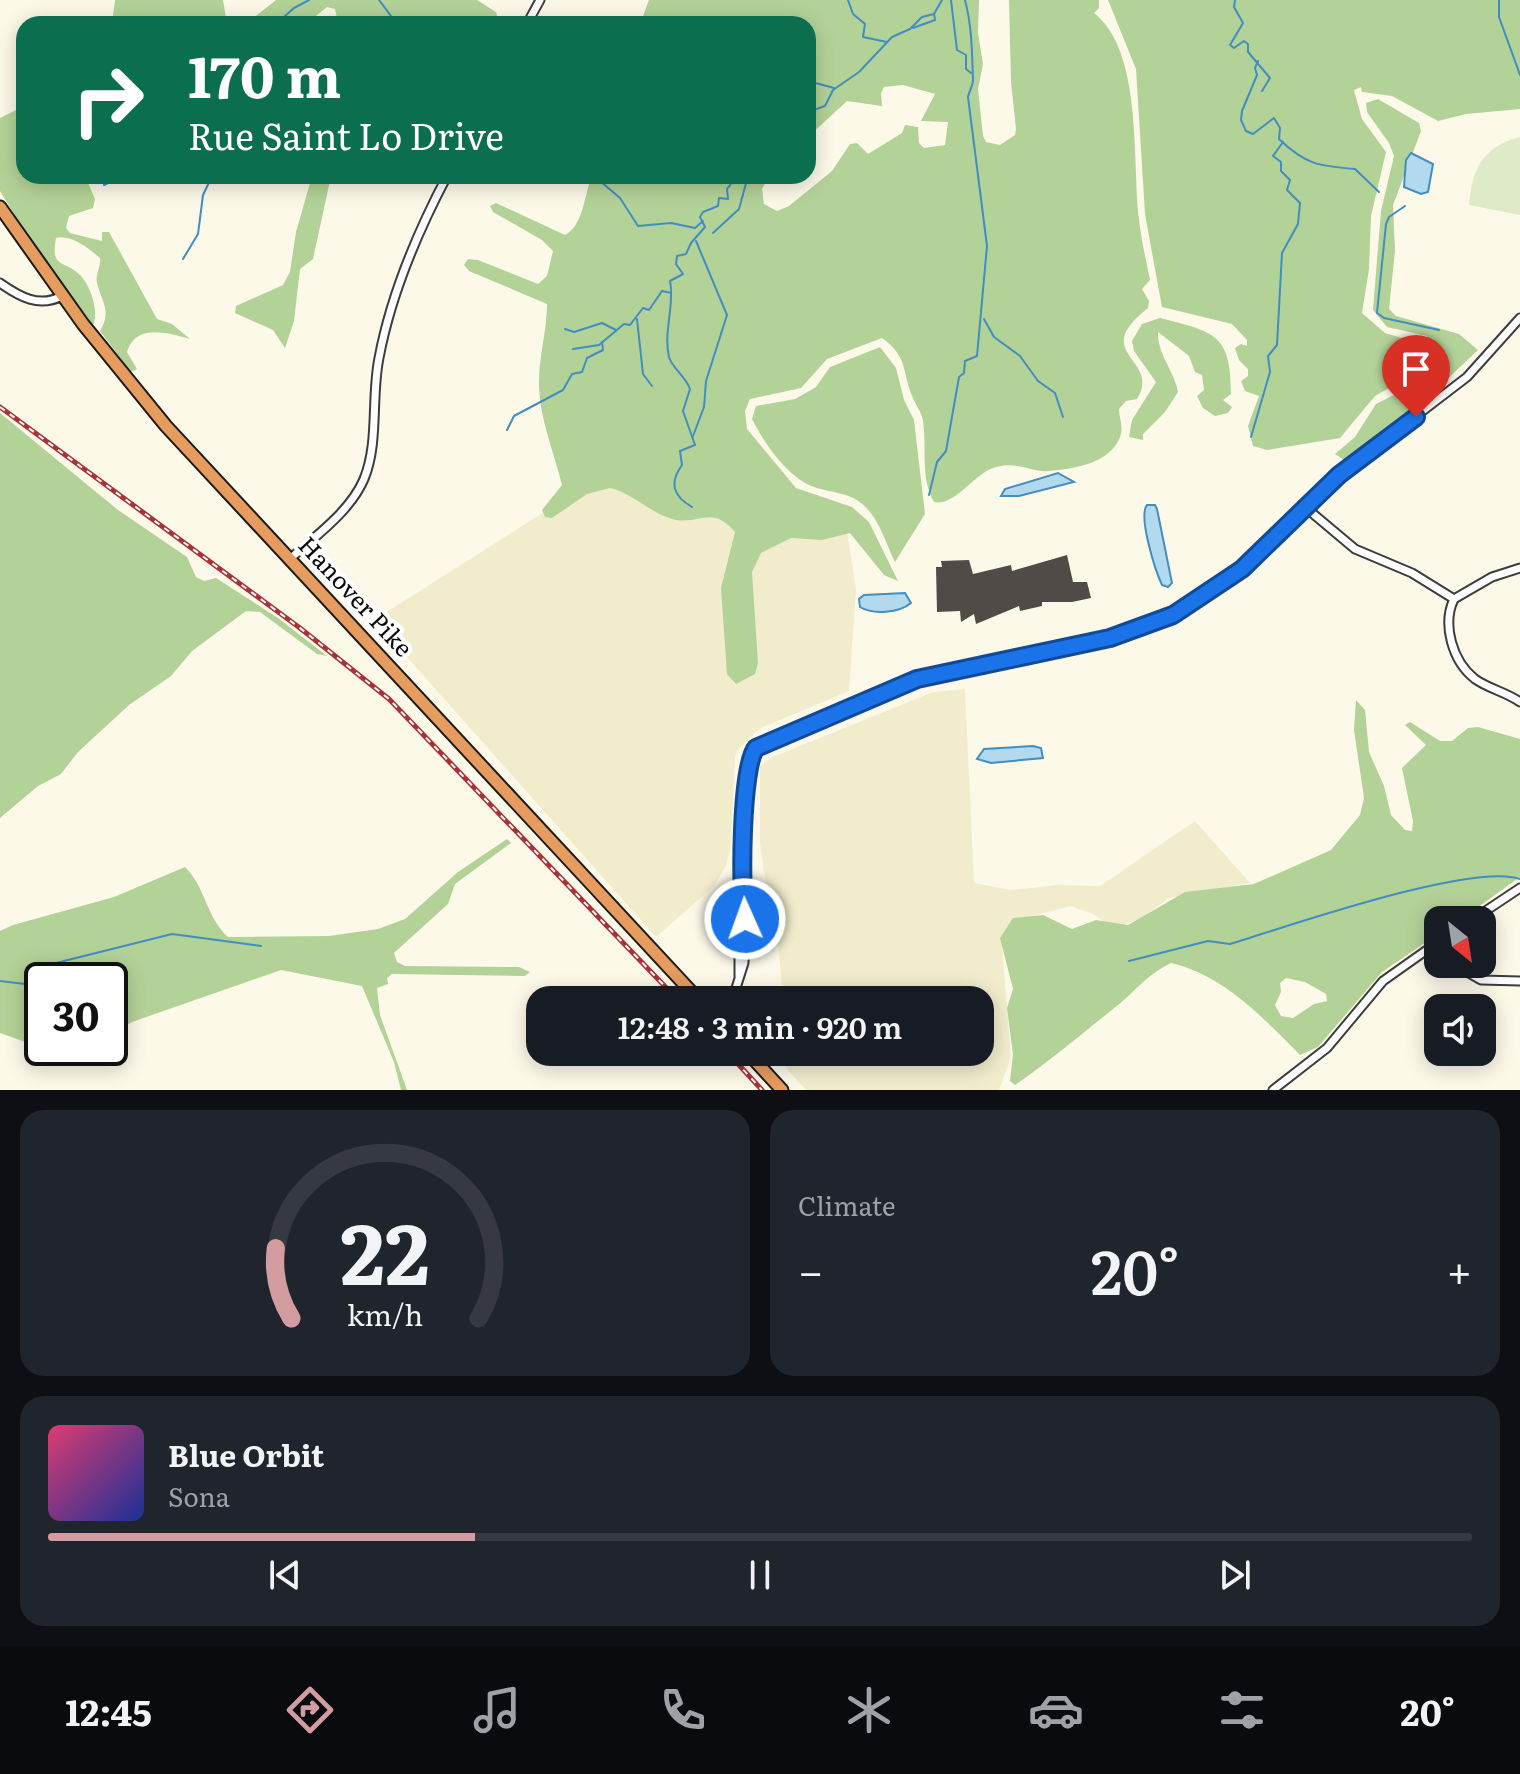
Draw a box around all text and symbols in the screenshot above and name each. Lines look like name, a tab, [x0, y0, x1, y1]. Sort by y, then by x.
text: 170 m	[188, 32, 341, 115]
icon: right	[56, 48, 160, 152]
text: Rue Saint Lo Drive	[188, 108, 504, 161]
pin	[1382, 335, 1450, 417]
icon: arrive	[1394, 347, 1438, 391]
street label: Hanover Pike	[292, 527, 422, 663]
position arrow	[703, 877, 787, 961]
north arrow	[1424, 906, 1496, 978]
map controls	[1424, 906, 1496, 1066]
speed limit sign: 30	[24, 962, 128, 1066]
button: sound	[1424, 994, 1496, 1066]
text: 12:48 · 3 min · 920 m	[618, 1004, 902, 1048]
text: Climate	[798, 1185, 896, 1224]
text: 22	[340, 1187, 430, 1311]
text: 20°	[1091, 1224, 1179, 1313]
text: −	[798, 1236, 824, 1302]
text: +	[1446, 1236, 1472, 1302]
text: km/h	[347, 1292, 423, 1335]
text: Blue Orbit	[168, 1432, 324, 1476]
text: Sona	[168, 1476, 230, 1515]
icon: previous	[263, 1553, 307, 1597]
icon: pause	[738, 1553, 782, 1597]
icon: next	[1213, 1553, 1257, 1597]
icon: directions	[282, 1682, 338, 1738]
icon: music	[469, 1682, 525, 1738]
icon: phone	[655, 1682, 711, 1738]
icon: climate	[841, 1682, 897, 1738]
icon: car	[1028, 1682, 1084, 1738]
icon: filters	[1214, 1682, 1270, 1738]
text: 12:45	[65, 1684, 152, 1737]
text: 20°	[1400, 1684, 1455, 1737]

